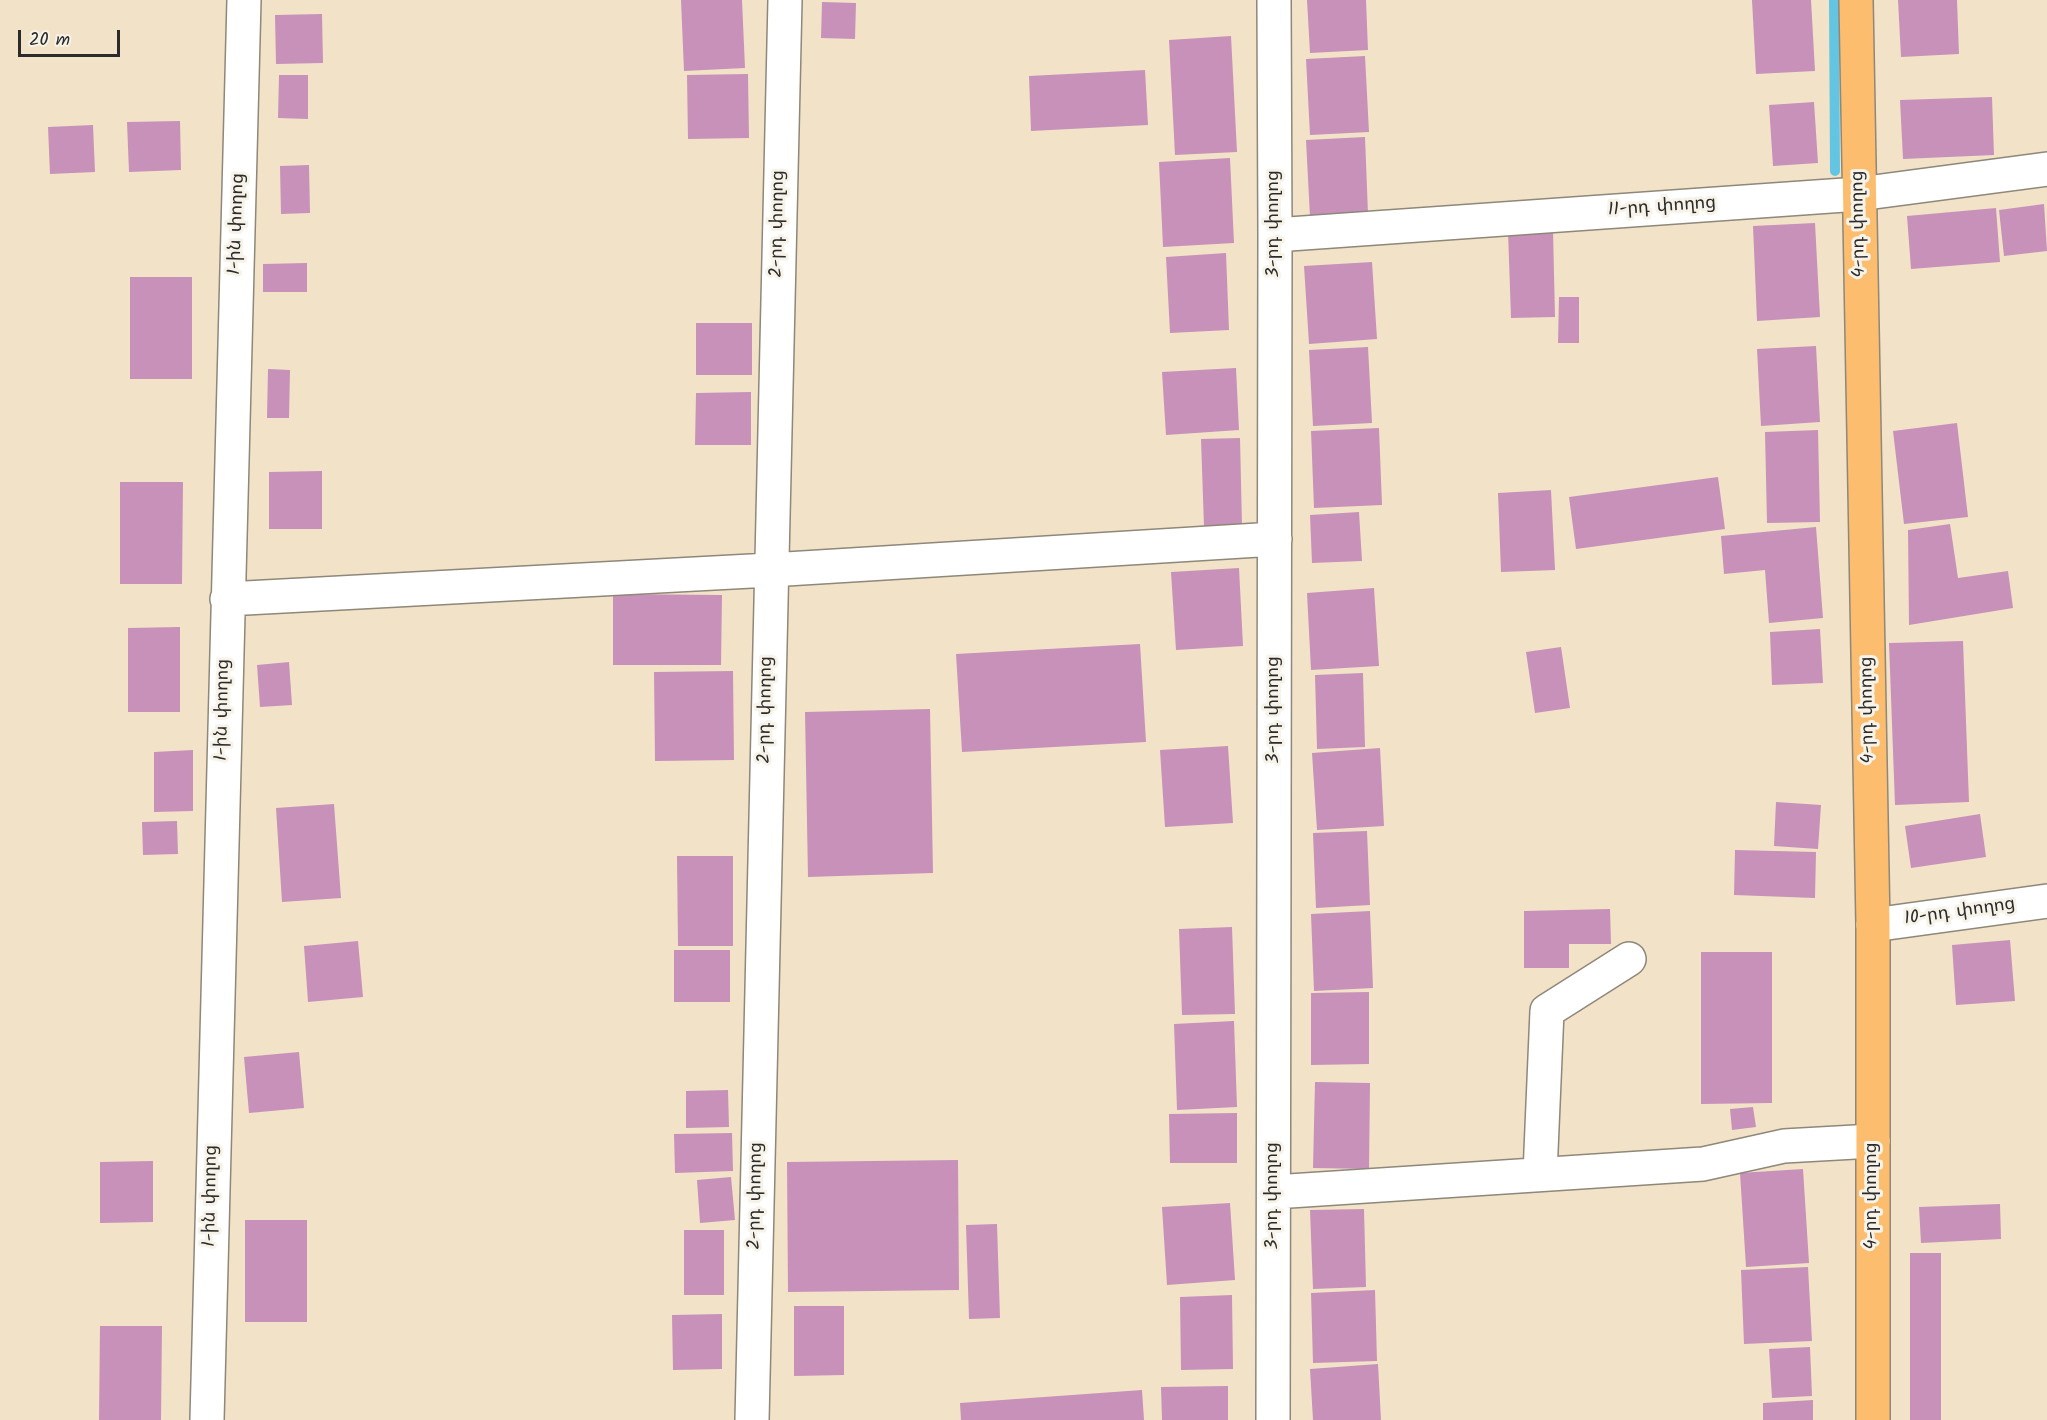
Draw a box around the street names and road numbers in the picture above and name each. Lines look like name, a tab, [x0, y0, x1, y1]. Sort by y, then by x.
street label: 2-րդ փողոց	[767, 170, 791, 278]
street label: 3-րդ փողոց	[1264, 170, 1286, 278]
street label: 4-րդ փողոց	[1848, 170, 1872, 278]
street label: 1-ին փողոց	[225, 173, 251, 275]
street label: 11-րդ փողոց	[1607, 193, 1717, 223]
street label: 2-րդ փողոց	[755, 656, 779, 764]
street label: 3-րդ փողոց	[1264, 656, 1286, 764]
street label: 4-րդ փողոց	[1857, 656, 1881, 764]
street label: 1-ին փողոց	[212, 659, 236, 761]
street label: 10-րդ փողոց	[1903, 895, 2017, 931]
street label: 2-րդ փողոց	[745, 1142, 769, 1250]
street label: 3-րդ փողոց	[1263, 1142, 1285, 1250]
street label: 4-րդ փողոց	[1862, 1142, 1884, 1250]
street label: 1-ին փողոց	[200, 1145, 224, 1247]

